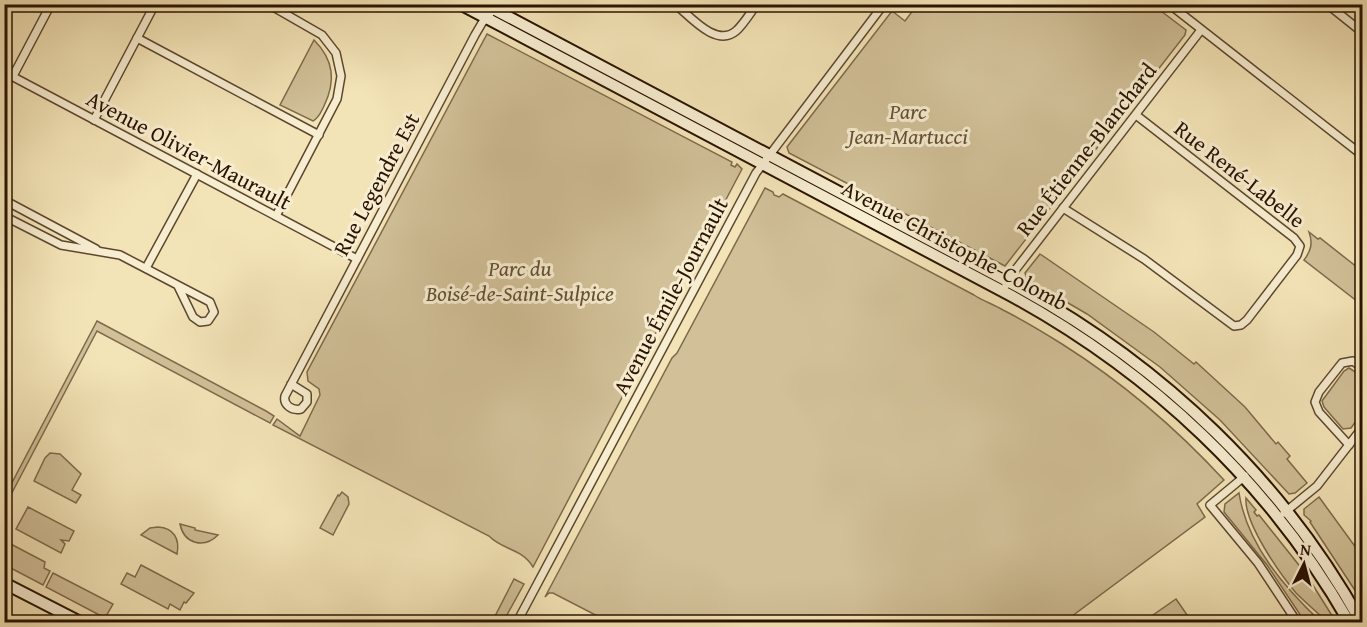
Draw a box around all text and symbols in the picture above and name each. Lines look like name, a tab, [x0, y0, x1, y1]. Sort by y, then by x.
street label: Rue Étienne-Blanchard	[1008, 55, 1164, 242]
street label: Avenue Olivier-Maurault	[81, 82, 297, 218]
park label: Parc Jean-Martucci	[844, 95, 968, 152]
street label: Rue Legendre Est	[325, 107, 427, 261]
street label: Rue René-Labelle	[1168, 113, 1312, 235]
street label: Avenue Christophe-Colomb	[836, 172, 1074, 318]
street label: Avenue Émile-Journault	[604, 191, 736, 400]
park label: Parc du Boisé-de-Saint-Sulpice	[425, 252, 614, 309]
north arrow	[1274, 534, 1334, 594]
text: N	[1299, 537, 1312, 562]

